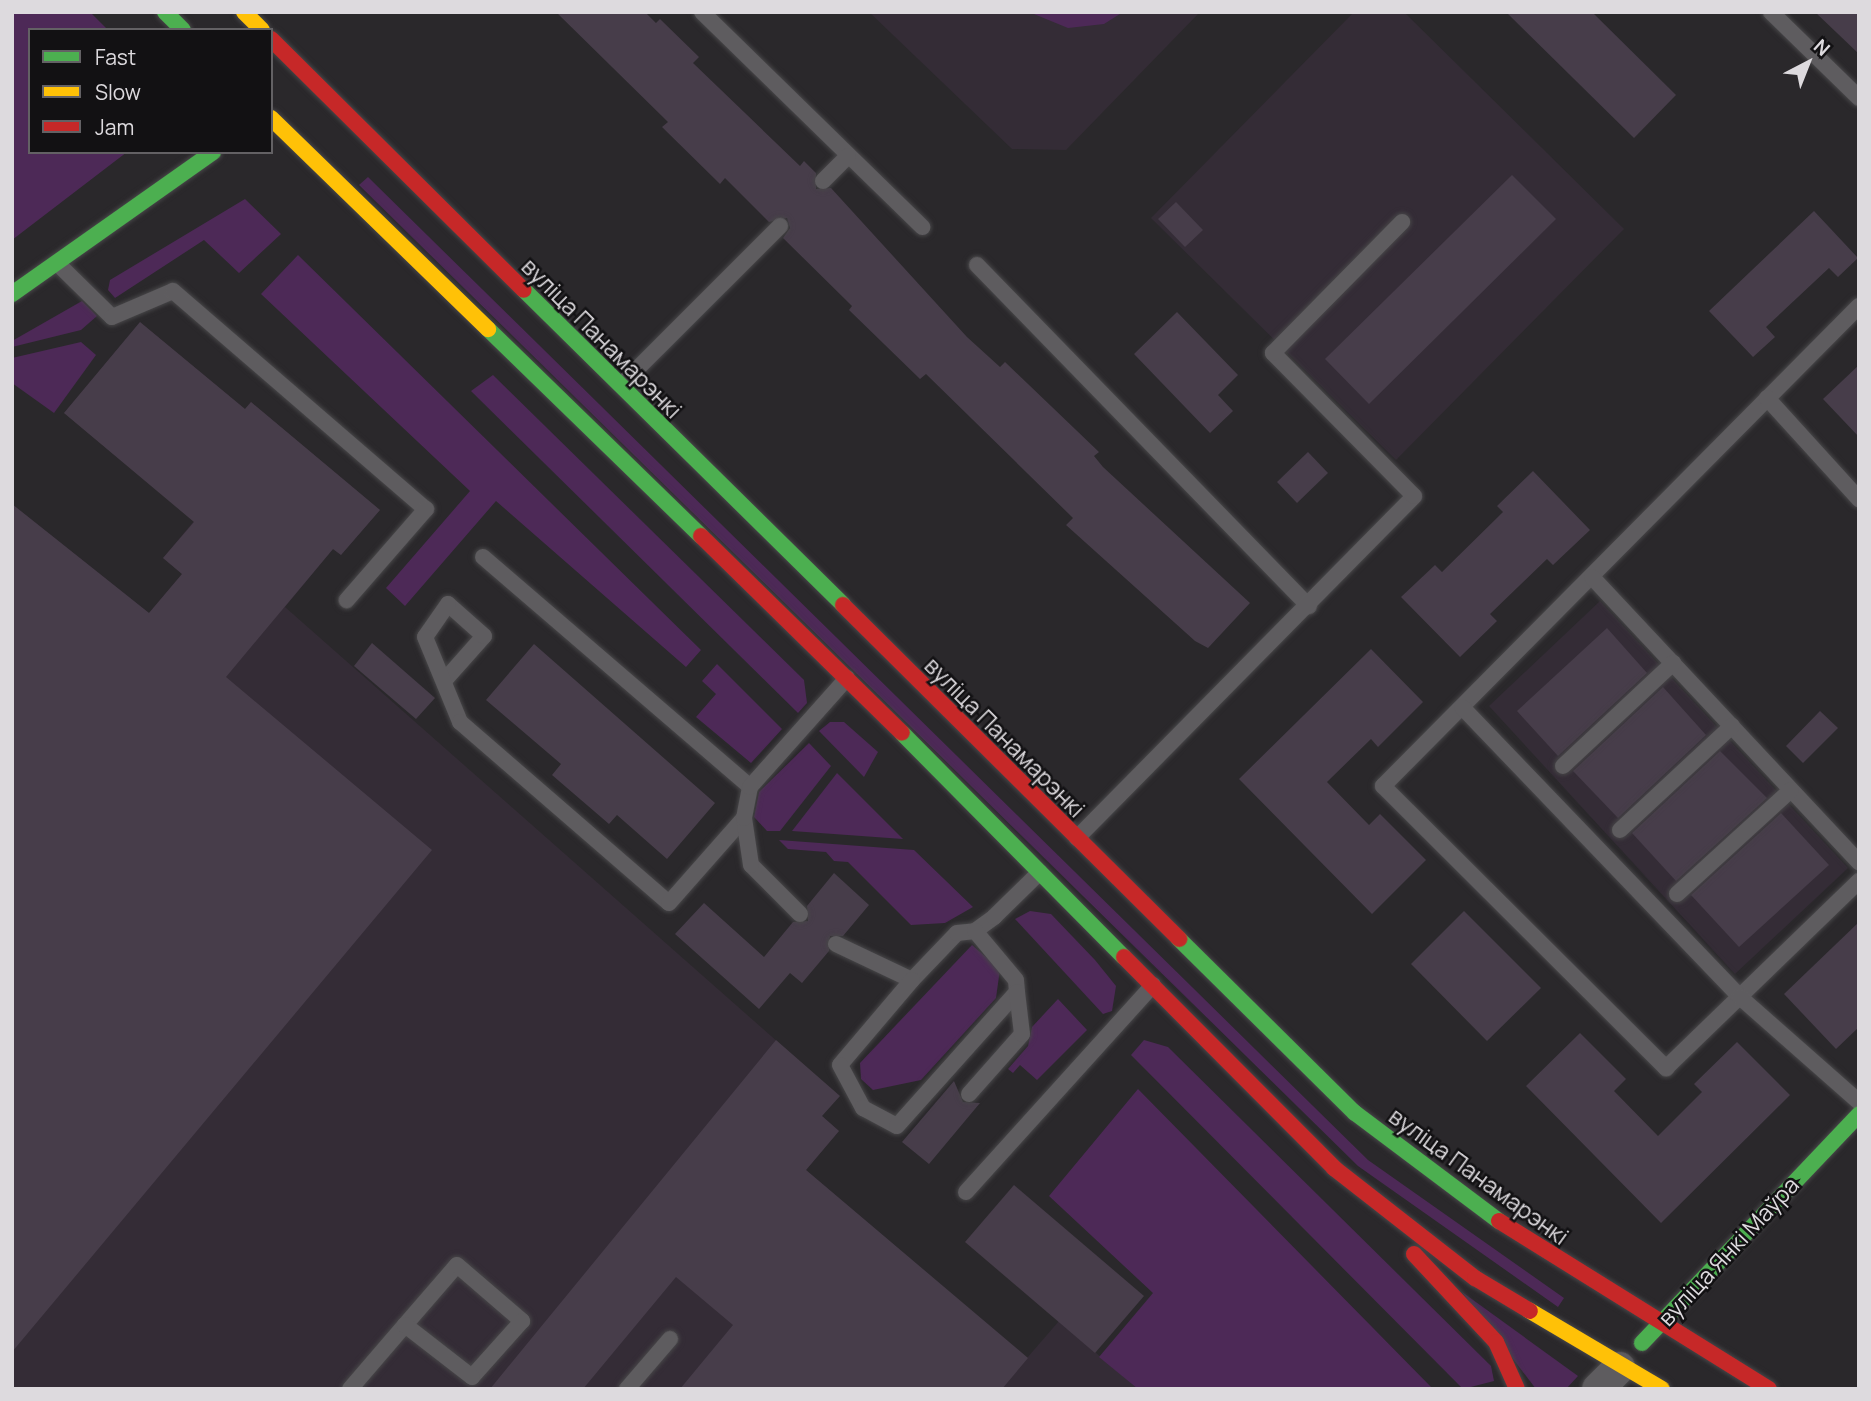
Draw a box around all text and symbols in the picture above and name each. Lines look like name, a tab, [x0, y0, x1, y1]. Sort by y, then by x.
legend	[28, 28, 273, 154]
north arrow	[1773, 28, 1843, 98]
text: N	[1808, 33, 1836, 62]
text: Fast	[95, 43, 136, 71]
text: Slow	[95, 78, 141, 106]
text: Jam	[95, 113, 134, 141]
street label: вуліца Панамарэнкі	[516, 252, 688, 424]
street label: вуліца Панамарэнкі	[919, 651, 1091, 823]
street label: вуліца Панамарэнкі	[1384, 1102, 1574, 1250]
street label: вуліца Янкі Маўра	[1652, 1171, 1804, 1331]

